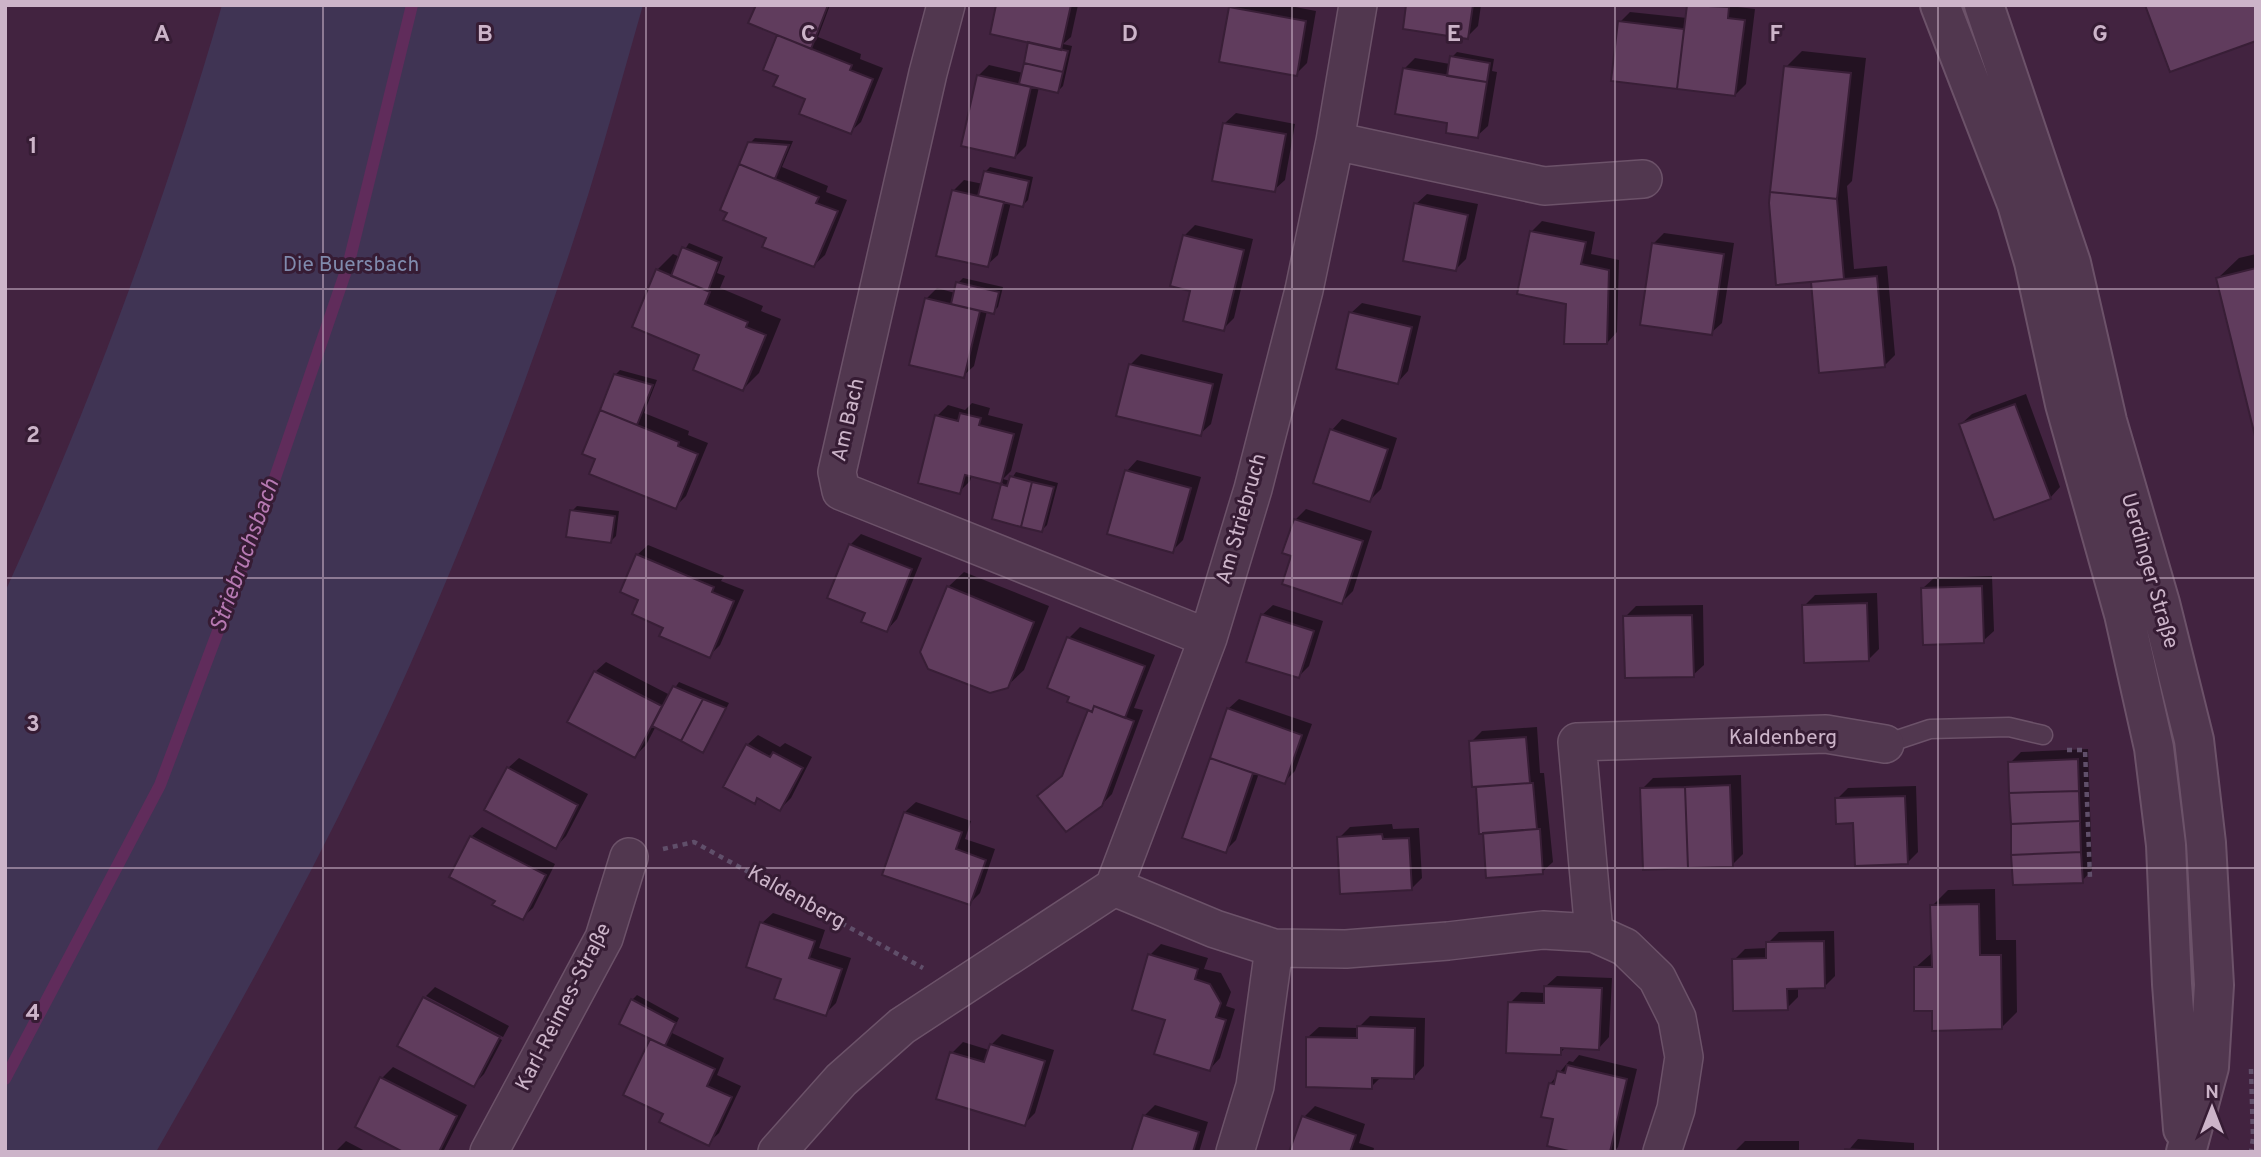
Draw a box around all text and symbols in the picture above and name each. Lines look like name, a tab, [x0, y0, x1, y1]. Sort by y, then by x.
text: A	[154, 21, 170, 50]
text: B	[477, 21, 493, 50]
text: C	[801, 21, 815, 50]
text: D	[1122, 21, 1138, 50]
text: E	[1447, 21, 1461, 50]
text: F	[1769, 21, 1783, 50]
text: G	[2092, 21, 2108, 50]
text: 1	[28, 133, 38, 162]
park label: Die Buersbach	[283, 252, 419, 279]
street label: Am Bach	[826, 376, 872, 464]
text: 2	[26, 422, 40, 451]
street label: Am Striebruch	[1210, 450, 1274, 588]
water label: Striebruchsbach	[205, 475, 287, 637]
street label: Uerdinger Straße	[2114, 490, 2184, 652]
text: 3	[26, 711, 40, 740]
street label: Kaldenberg	[1729, 725, 1837, 752]
street label: Kaldenberg	[742, 860, 850, 936]
street label: Karl-Reimes-Straße	[510, 918, 618, 1096]
text: 4	[26, 1000, 40, 1029]
north arrow	[2177, 1073, 2247, 1143]
text: N	[2205, 1081, 2219, 1105]

